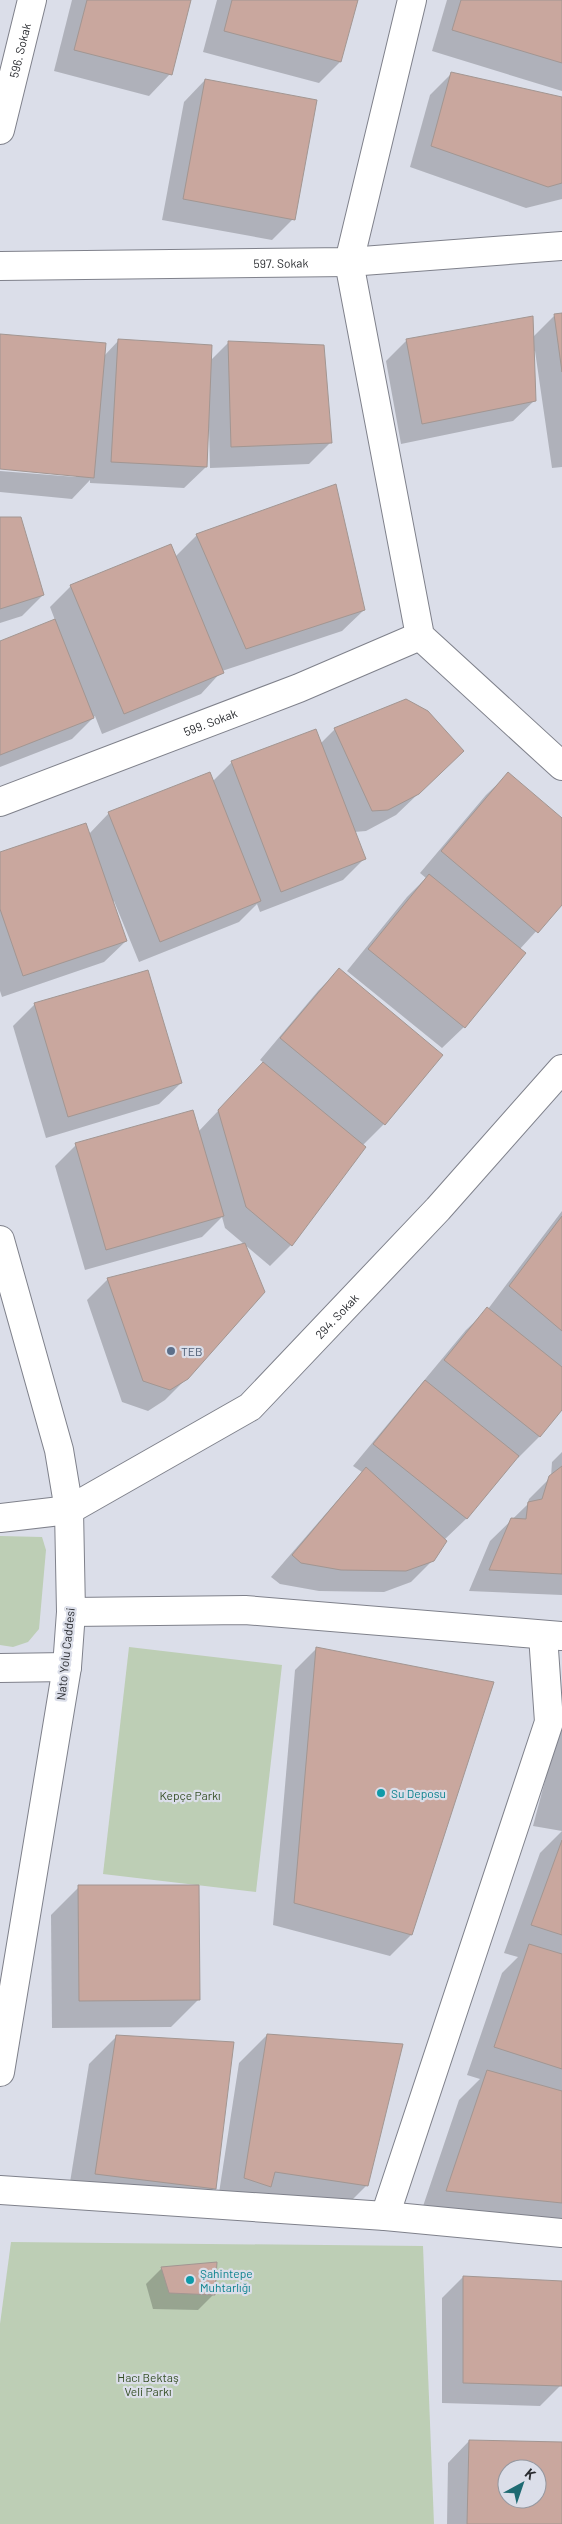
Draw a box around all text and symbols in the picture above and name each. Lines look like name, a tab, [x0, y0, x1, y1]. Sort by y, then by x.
street label: 596. Sokak	[6, 22, 33, 79]
street label: 597. Sokak	[253, 255, 309, 270]
street label: 599. Sokak	[182, 705, 239, 738]
street label: 294. Sokak	[312, 1290, 361, 1341]
place label: TEB	[181, 1344, 203, 1358]
marker: TEB	[165, 1345, 177, 1357]
street label: Nato Yolu Caddesi	[53, 1607, 77, 1701]
place label: Su Deposu	[391, 1786, 446, 1800]
marker: Su Deposu	[375, 1787, 387, 1799]
park label: Kepçe Parkı	[159, 1788, 221, 1802]
place label: Şahintepe Muhtarlığı	[200, 2266, 253, 2294]
marker: Şahintepe Muhtarlığı	[184, 2274, 196, 2286]
park label: Hacı Bektaş Veli Parkı	[117, 2370, 179, 2398]
north arrow	[497, 2459, 547, 2509]
text: K	[522, 2464, 540, 2483]

